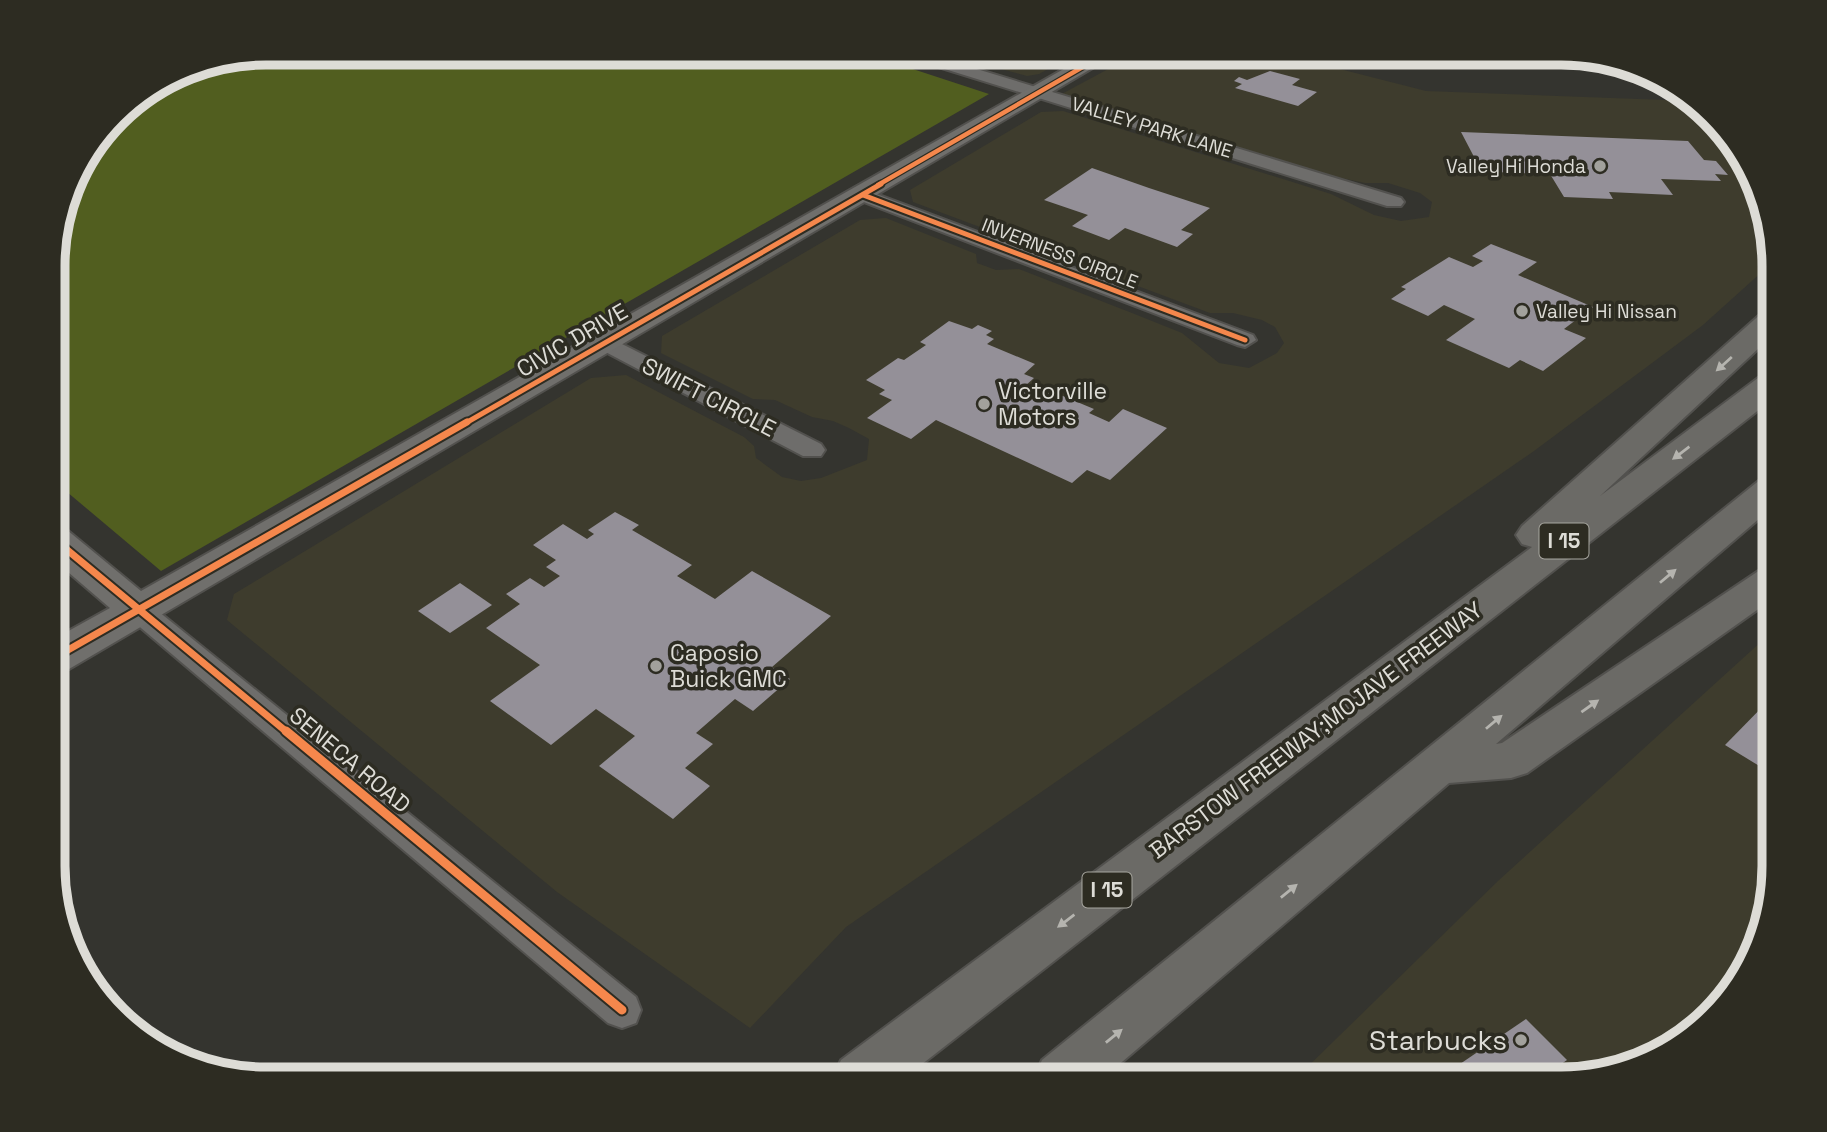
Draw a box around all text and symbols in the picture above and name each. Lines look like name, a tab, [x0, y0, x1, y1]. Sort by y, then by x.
street label: VALLEY PARK LANE	[1068, 91, 1235, 164]
place label: Valley Hi Honda	[1446, 154, 1586, 179]
marker: Valley Hi Honda	[1592, 158, 1608, 174]
street label: INVERNESS CIRCLE	[978, 212, 1141, 295]
street label: CIVIC DRIVE	[511, 296, 633, 384]
place label: Valley Hi Nissan	[1536, 299, 1677, 324]
marker: Valley Hi Nissan	[1514, 303, 1530, 319]
street label: SWIFT CIRCLE	[637, 350, 781, 444]
one-way arrow	[1716, 355, 1733, 371]
place label: Victorville Motors	[998, 376, 1107, 432]
marker: Victorville Motors	[976, 396, 992, 412]
one-way arrow	[1672, 445, 1690, 460]
road number: I 15	[1540, 524, 1588, 558]
one-way arrow	[1659, 568, 1677, 584]
street label: BARSTOW FREEWAY;MOJAVE FREEWAY	[1143, 595, 1489, 865]
place label: Caposio Buick GMC	[670, 638, 787, 694]
marker: Caposio Buick GMC	[648, 658, 664, 674]
street label: SENECA ROAD	[283, 700, 417, 820]
one-way arrow	[1581, 700, 1600, 713]
one-way arrow	[1485, 715, 1502, 730]
road number: I 15	[1082, 872, 1132, 908]
one-way arrow	[1281, 884, 1298, 899]
one-way arrow	[1058, 913, 1076, 928]
place label: Starbucks	[1369, 1022, 1507, 1058]
one-way arrow	[1105, 1029, 1122, 1044]
marker: Starbucks	[1513, 1032, 1529, 1048]

